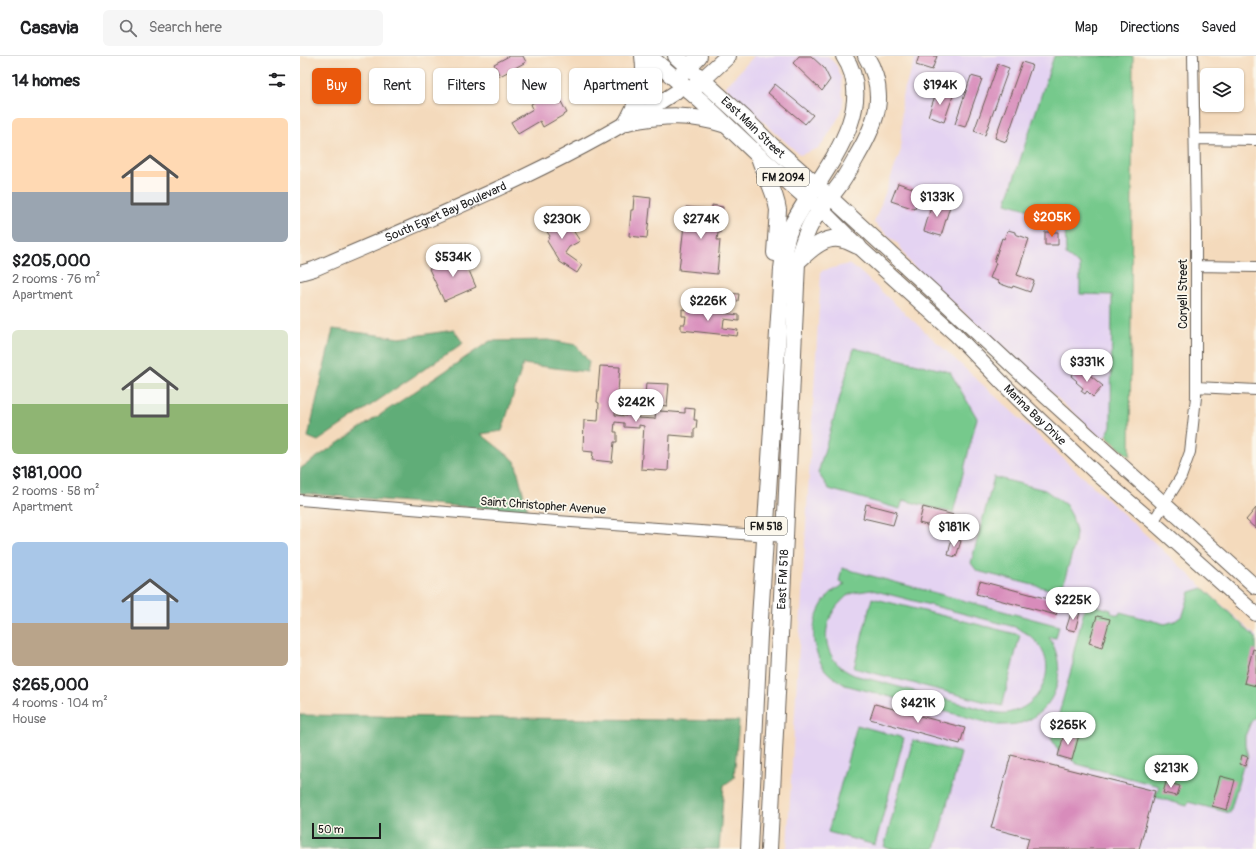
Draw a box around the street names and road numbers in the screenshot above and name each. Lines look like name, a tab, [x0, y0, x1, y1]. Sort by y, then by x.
street label: East Main Street	[718, 93, 788, 162]
road number: FM 2094	[757, 168, 809, 186]
street label: South Egret Bay Boulevard	[382, 178, 509, 245]
street label: Coryell Street	[1176, 259, 1191, 329]
street label: Marina Bay Drive	[1000, 381, 1070, 448]
street label: Saint Christopher Avenue	[480, 494, 606, 518]
road number: FM 518	[745, 517, 787, 535]
street label: East FM 518	[774, 549, 792, 610]

